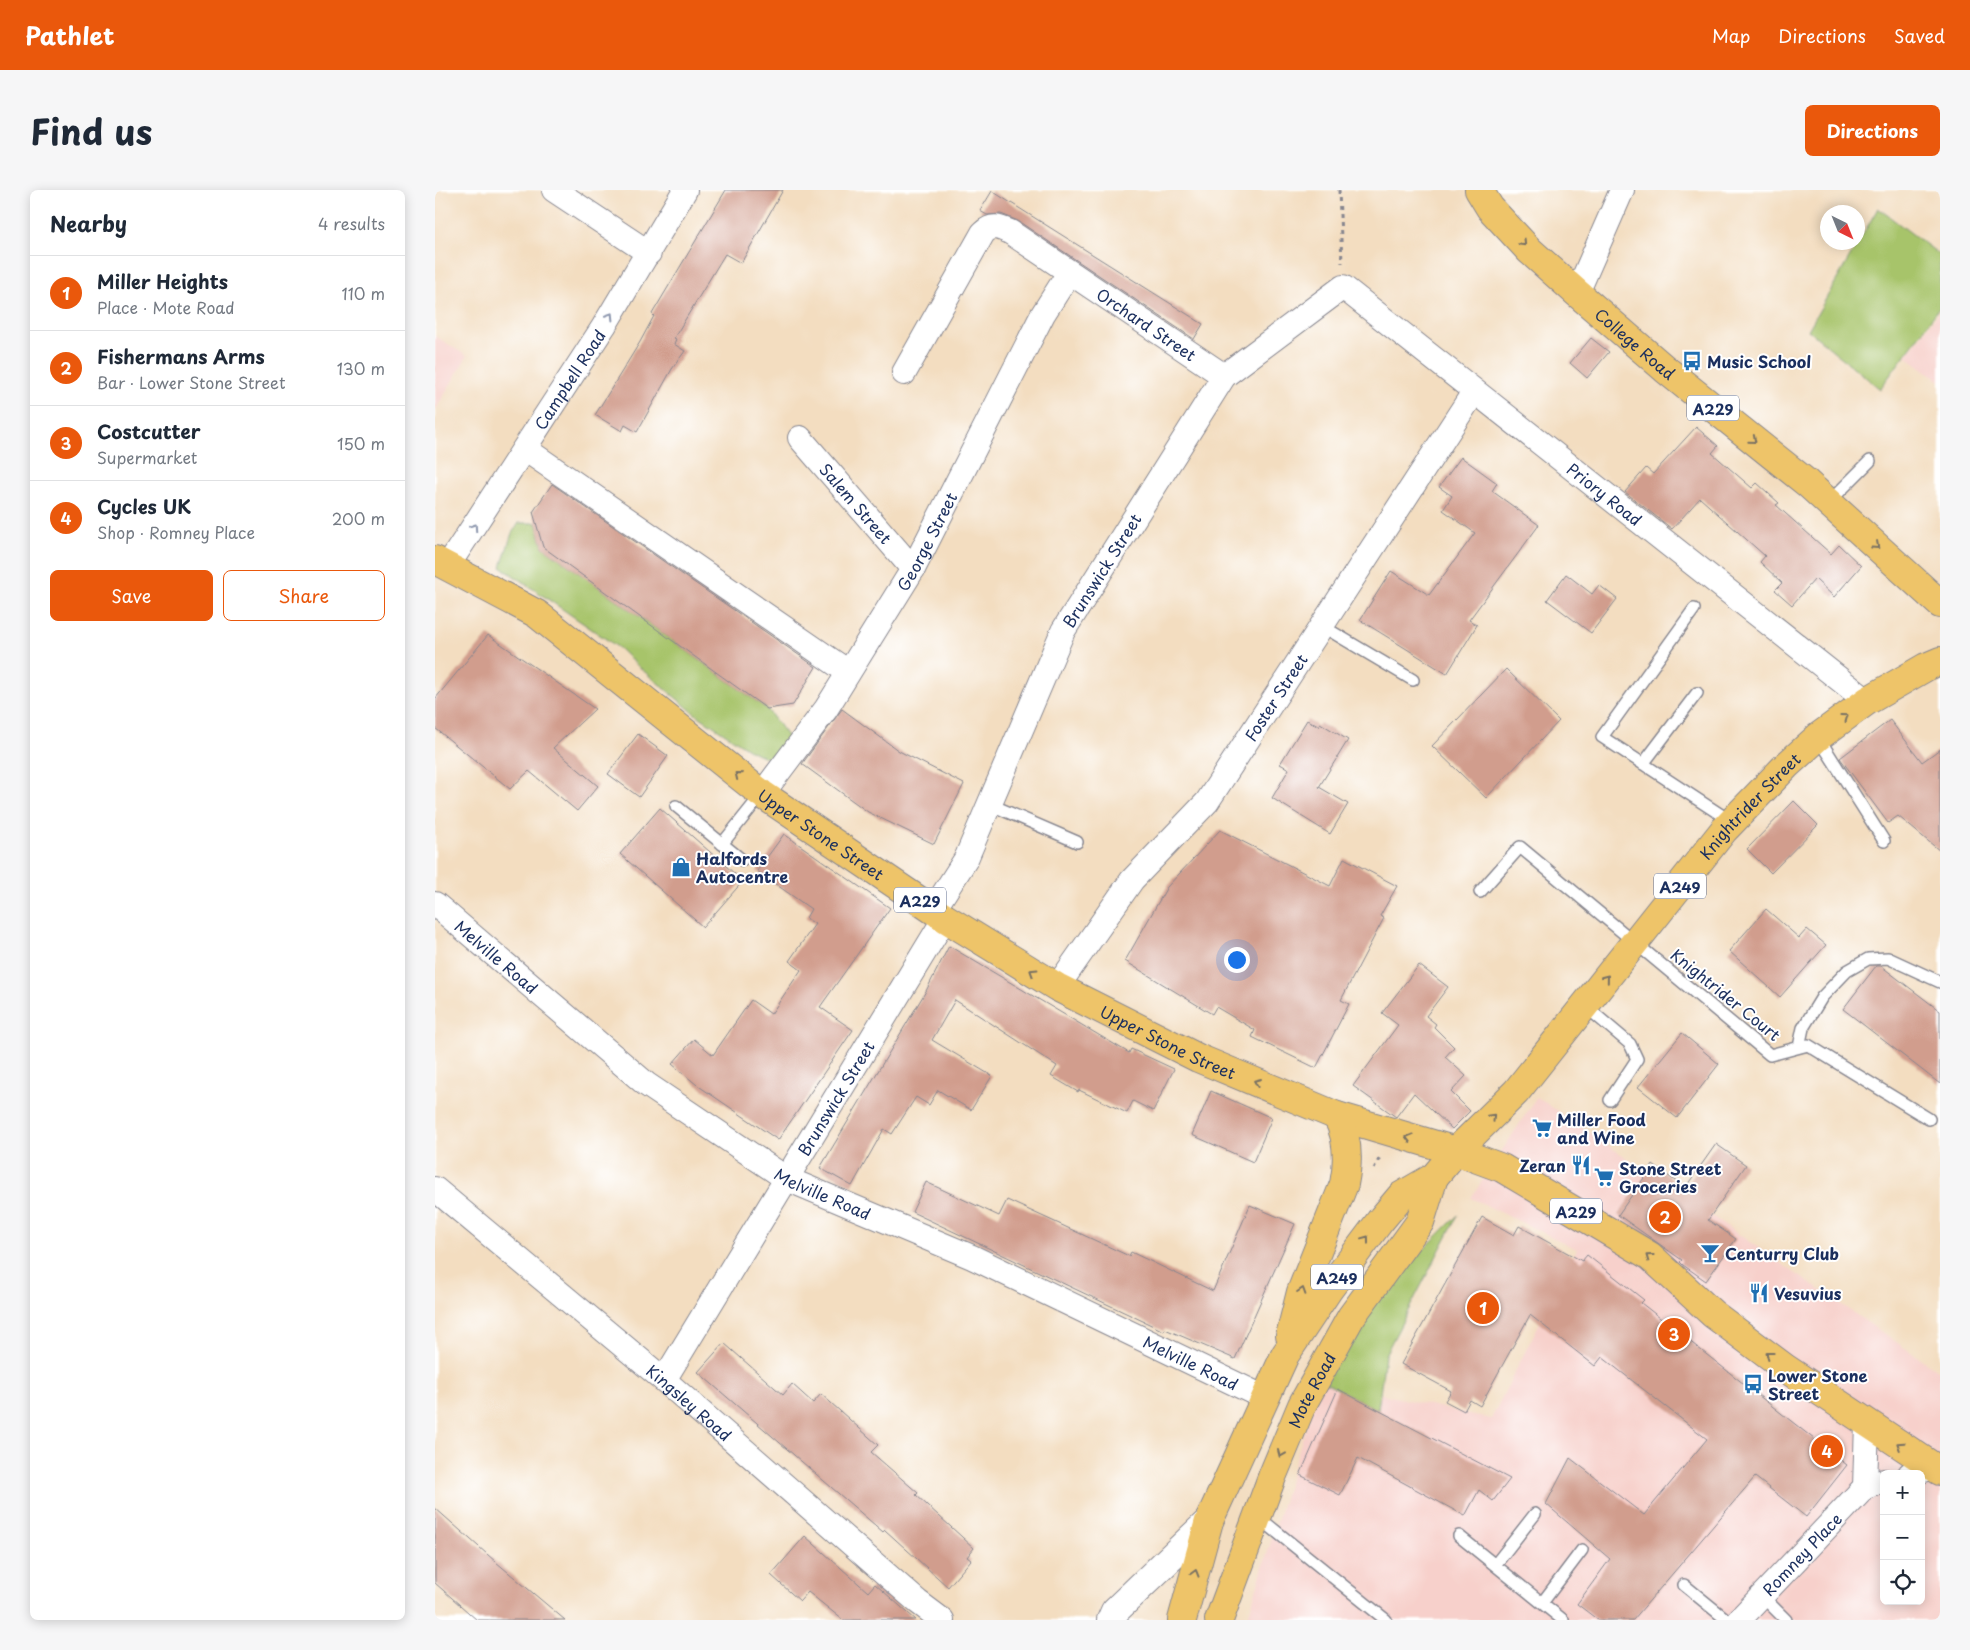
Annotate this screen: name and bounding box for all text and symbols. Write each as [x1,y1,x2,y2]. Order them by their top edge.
text: Pathlet [25,17,115,53]
text: Map [1712,22,1750,49]
text: Directions [1778,22,1866,49]
text: Saved [1894,22,1945,49]
text: Find us [30,104,152,157]
button: Directions [1805,105,1940,156]
north arrow [1820,205,1865,250]
text: Nearby [50,207,127,239]
text: 4 results [318,211,385,235]
one-way arrow [1517,238,1526,247]
text: Miller Heights [97,267,228,295]
text: 1 [62,281,70,305]
text: 110 m [342,281,385,305]
street label: Orchard Street [1092,282,1202,367]
text: Place · Mote Road [97,295,235,319]
street label: College Road [1590,302,1681,385]
one-way arrow [603,313,613,322]
street label: Campbell Road [528,324,611,434]
text: Fishermans Arms [97,342,265,370]
place label: Music School [1707,349,1811,373]
bus stop icon: Music School [1681,350,1703,372]
text: 2 [60,356,72,380]
text: 130 m [337,356,385,380]
text: Bar · Lower Stone Street [97,370,285,394]
road number: A229 [1687,396,1739,420]
text: Costcutter [97,417,201,445]
text: 3 [61,431,71,455]
text: 150 m [337,431,385,455]
one-way arrow [1747,434,1756,442]
text: Supermarket [97,445,197,469]
street label: Priory Road [1562,457,1647,531]
street label: Salem Street [814,458,898,549]
street label: George Street [890,487,963,595]
text: Cycles UK [97,492,191,520]
text: 4 [61,506,71,530]
text: 200 m [332,506,385,530]
street label: Brunswick Street [1056,508,1147,632]
text: Shop · Romney Place [97,520,255,544]
one-way arrow [468,523,478,532]
one-way arrow [1870,541,1879,550]
button: Save [50,570,213,621]
button: Share [223,570,385,621]
street label: Foster Street [1238,649,1313,746]
one-way arrow [1839,715,1848,723]
street label: Knightrider Street [1693,746,1806,864]
one-way arrow [734,771,743,780]
street label: Upper Stone Street [753,783,890,886]
place label: Halfords Autocentre [696,846,788,888]
shop icon: Halfords Autocentre [670,856,692,878]
road number: A249 [1654,874,1706,898]
road number: A229 [894,888,946,912]
street label: Melville Road [450,914,544,999]
street label: Knightrider Court [1666,942,1786,1046]
your location [1224,947,1250,973]
one-way arrow [1029,968,1038,978]
one-way arrow [1600,975,1608,984]
street label: Upper Stone Street [1096,999,1240,1085]
street label: Brunswick Street [791,1036,880,1160]
one-way arrow [1253,1078,1262,1089]
place label: Miller Food and Wine [1557,1107,1646,1149]
one-way arrow [1486,1114,1495,1123]
supermarket icon: Miller Food and Wine [1531,1117,1553,1139]
one-way arrow [1405,1133,1414,1144]
place label: Zeran [1519,1153,1566,1177]
restaurant icon: Zeran [1570,1154,1592,1176]
place label: Stone Street Groceries [1619,1156,1722,1198]
street label: Melville Road [770,1162,875,1225]
supermarket icon: Stone Street Groceries [1593,1166,1615,1188]
road number: A229 [1550,1198,1602,1224]
pin: 2 [1649,1198,1681,1236]
one-way arrow [1360,1235,1369,1245]
place label: Centurry Club [1725,1241,1839,1265]
bar icon: Centurry Club [1699,1242,1721,1264]
one-way arrow [1646,1254,1655,1262]
road number: A249 [1311,1264,1363,1290]
place label: Vesuvius [1774,1281,1842,1305]
restaurant icon: Vesuvius [1748,1282,1770,1304]
one-way arrow [1296,1287,1306,1295]
pin: 1 [1467,1289,1499,1327]
pin: 3 [1658,1315,1690,1353]
street label: Melville Road [1139,1329,1242,1395]
street label: Mote Road [1282,1348,1341,1431]
one-way arrow [1766,1353,1775,1361]
street label: Kingsley Road [642,1358,737,1446]
place label: Lower Stone Street [1768,1363,1868,1405]
bus stop icon: Lower Stone Street [1742,1373,1764,1395]
pin: 4 [1811,1432,1843,1470]
one-way arrow [1897,1442,1906,1451]
one-way arrow [1277,1449,1288,1458]
map controls [1880,1470,1925,1605]
button: + [1880,1470,1925,1515]
street label: Romney Place [1756,1507,1847,1601]
button: − [1880,1515,1925,1560]
button: locate [1880,1560,1925,1605]
one-way arrow [1189,1569,1199,1578]

